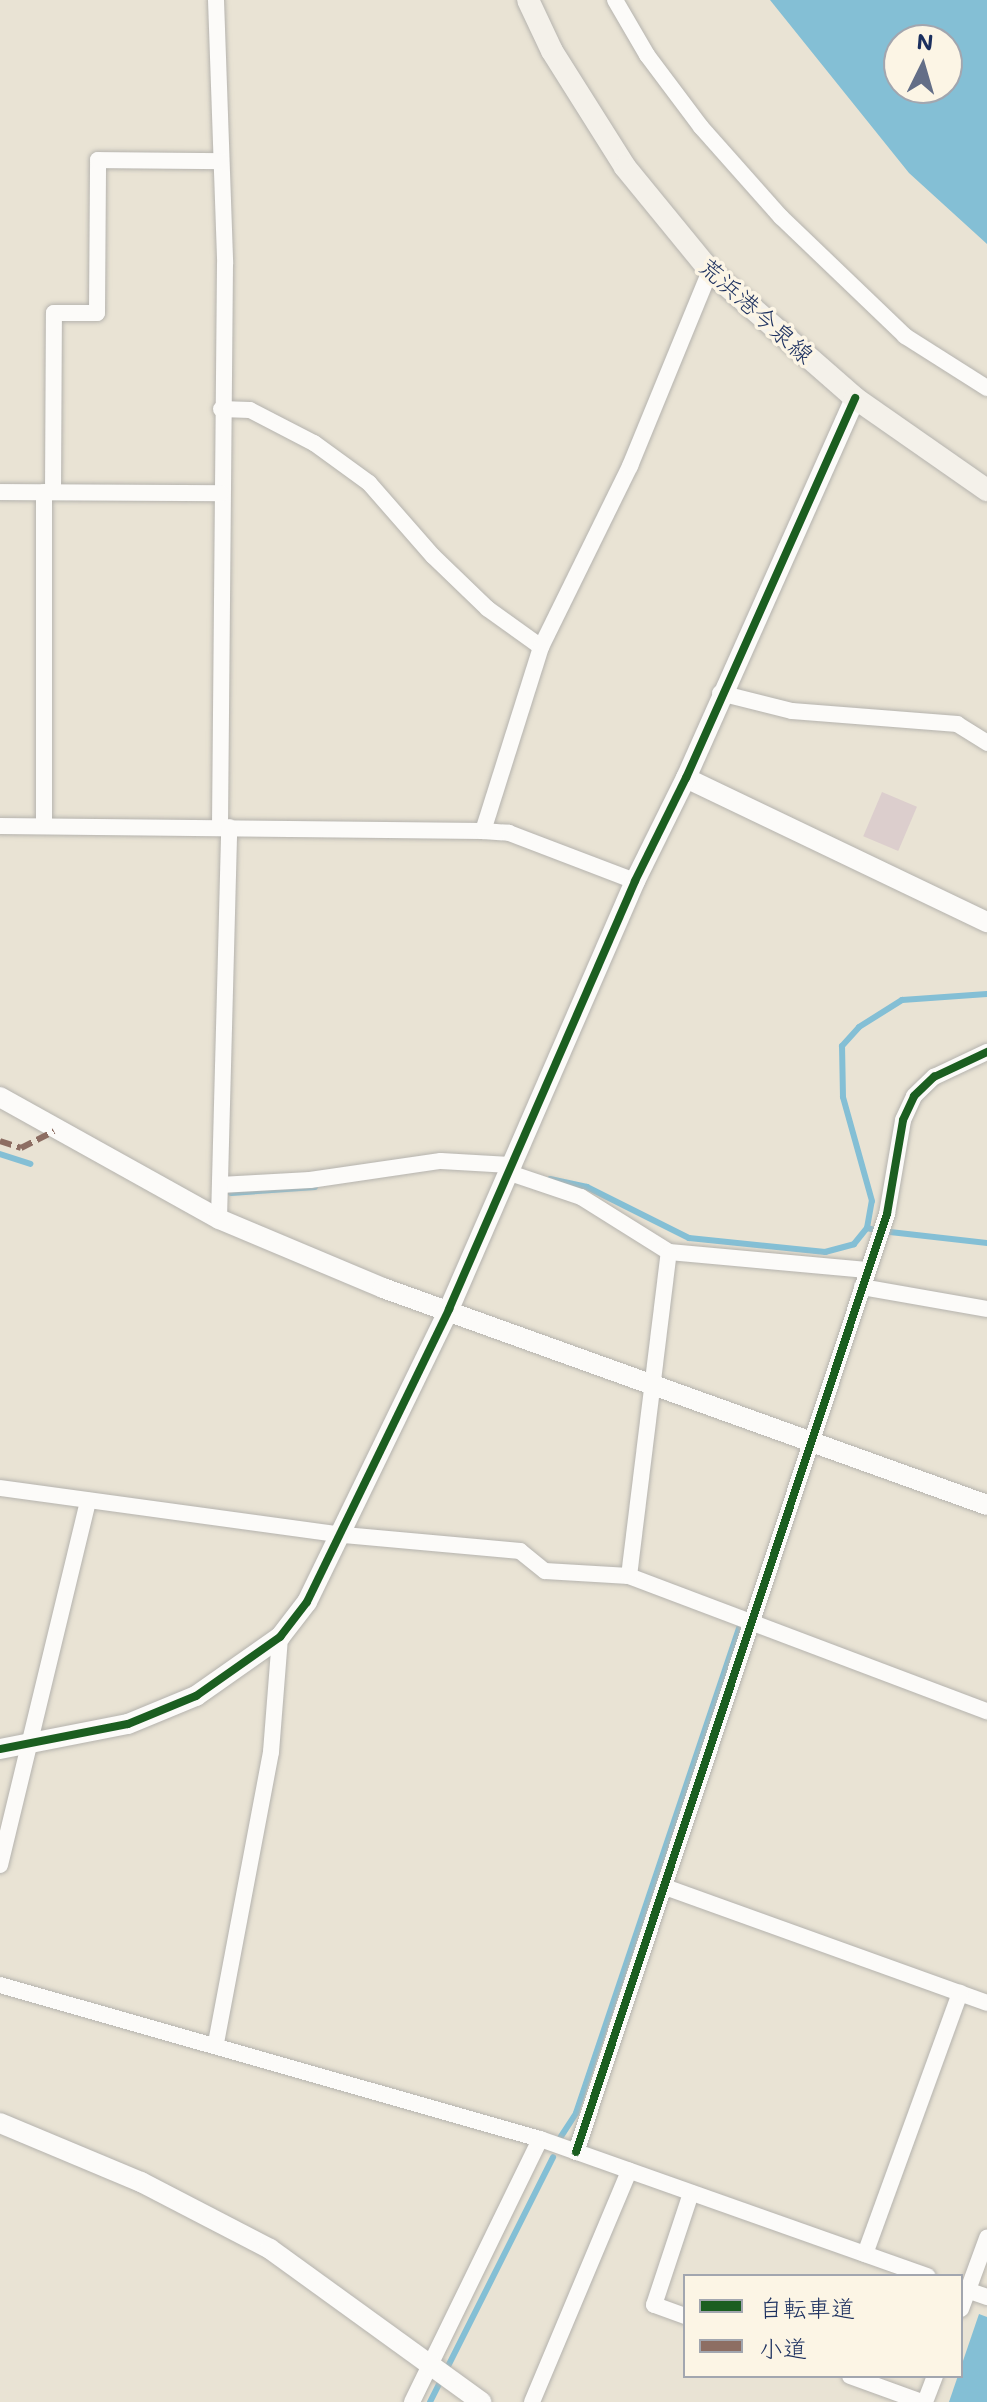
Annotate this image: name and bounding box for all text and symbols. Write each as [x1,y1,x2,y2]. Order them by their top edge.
north arrow [883,24,963,104]
text: N [915,26,935,57]
street label: 荒浜港今泉線 [694,251,820,369]
legend [683,2274,963,2378]
text: 自転車道 [759,2292,855,2323]
text: 小道 [759,2332,807,2363]

